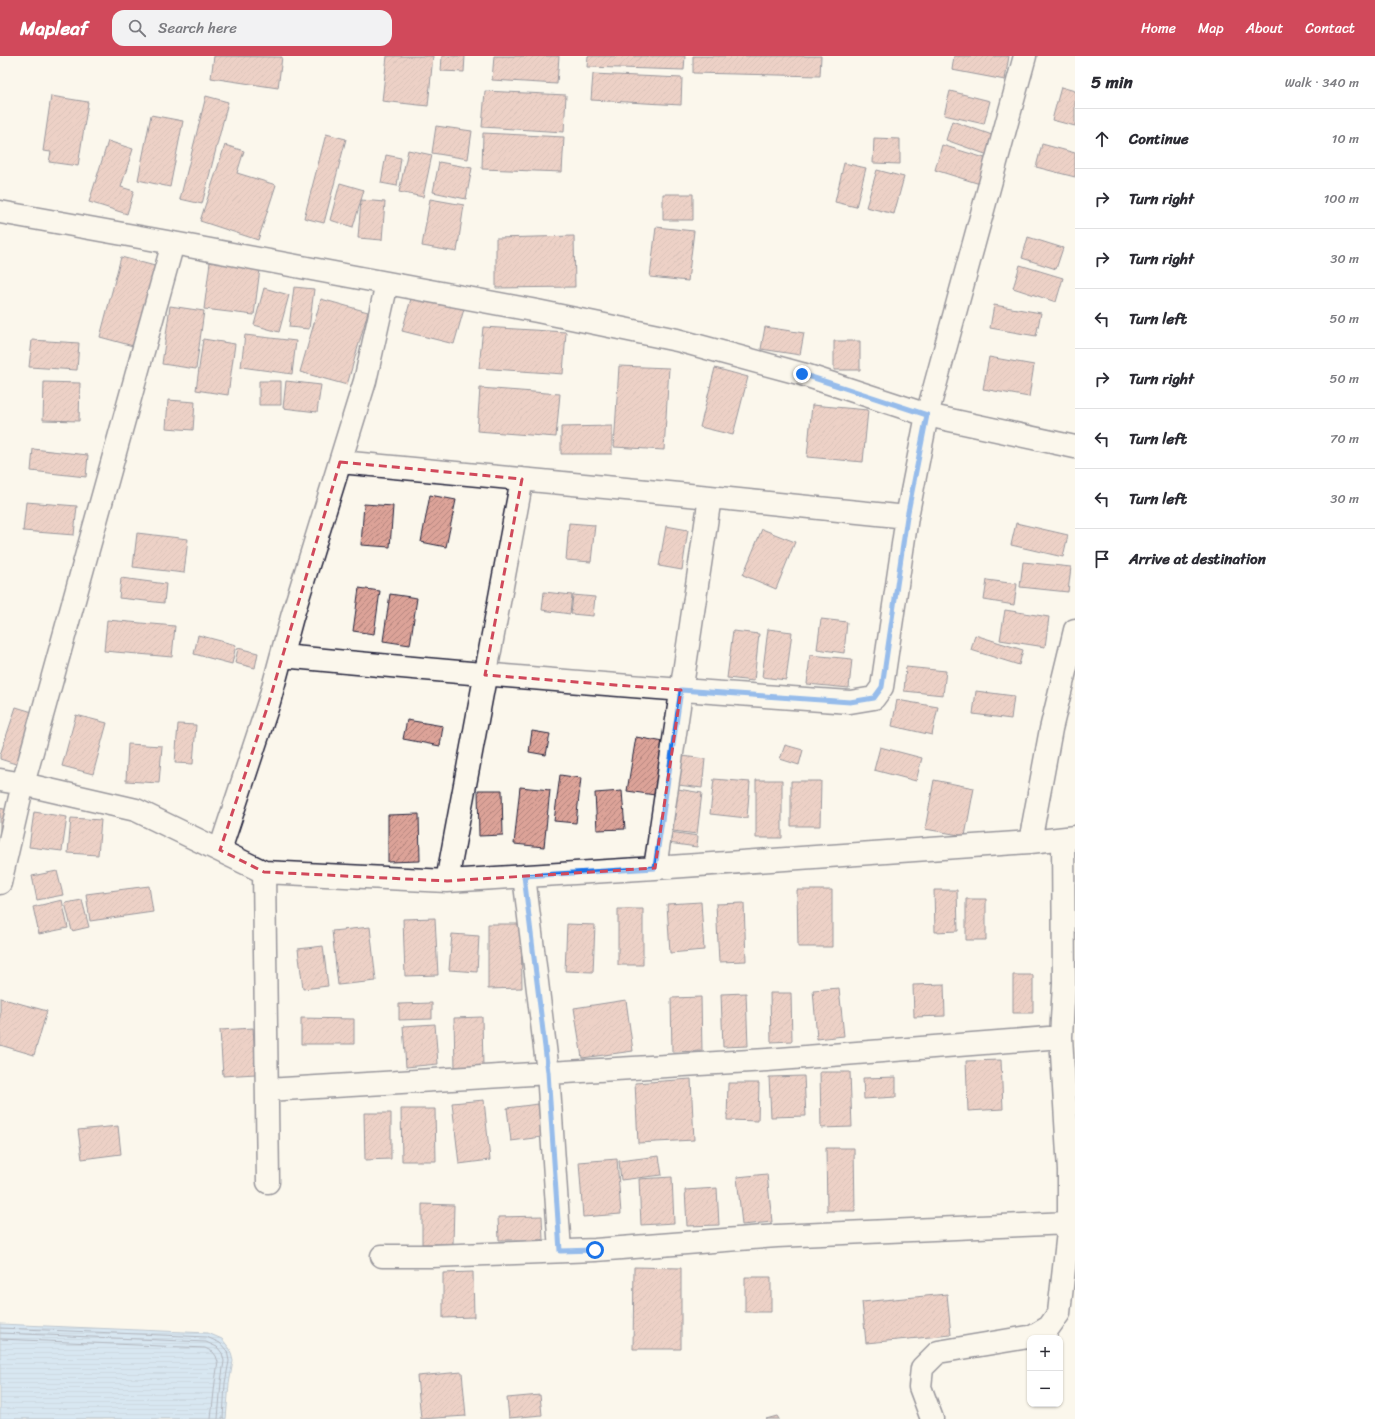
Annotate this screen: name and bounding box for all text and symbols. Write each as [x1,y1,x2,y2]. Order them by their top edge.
search box [112,10,392,46]
text: Mapleaf [20,12,88,45]
text: Search here [158,15,237,41]
text: Home [1141,16,1176,41]
text: Map [1198,16,1224,41]
text: About [1246,16,1283,41]
text: Contact [1305,16,1355,41]
icon: search [126,17,148,39]
text: 5 min [1091,67,1133,97]
text: Walk · 340 m [1285,71,1359,94]
text: Continue [1129,126,1189,152]
text: 10 m [1332,127,1359,150]
icon: ahead [1091,128,1113,150]
text: Turn right [1129,186,1194,212]
text: 100 m [1324,187,1359,210]
icon: right [1091,188,1113,210]
text: Turn right [1129,246,1194,272]
text: 30 m [1330,247,1359,270]
icon: right [1091,248,1113,270]
text: Turn left [1129,306,1187,332]
text: 50 m [1329,307,1359,330]
icon: left [1091,308,1113,330]
route end [793,365,811,383]
text: Turn right [1129,366,1194,392]
text: 50 m [1329,367,1359,390]
icon: right [1091,368,1113,390]
text: Turn left [1129,426,1187,452]
text: 70 m [1330,427,1359,450]
icon: left [1091,428,1113,450]
text: Turn left [1129,486,1187,512]
text: 30 m [1330,487,1359,510]
icon: left [1091,488,1113,510]
text: Arrive at destination [1129,546,1266,572]
icon: arrive [1091,548,1113,570]
route start [586,1241,604,1259]
map controls [1027,1335,1063,1407]
button: + [1027,1335,1063,1371]
button: − [1027,1371,1063,1407]

